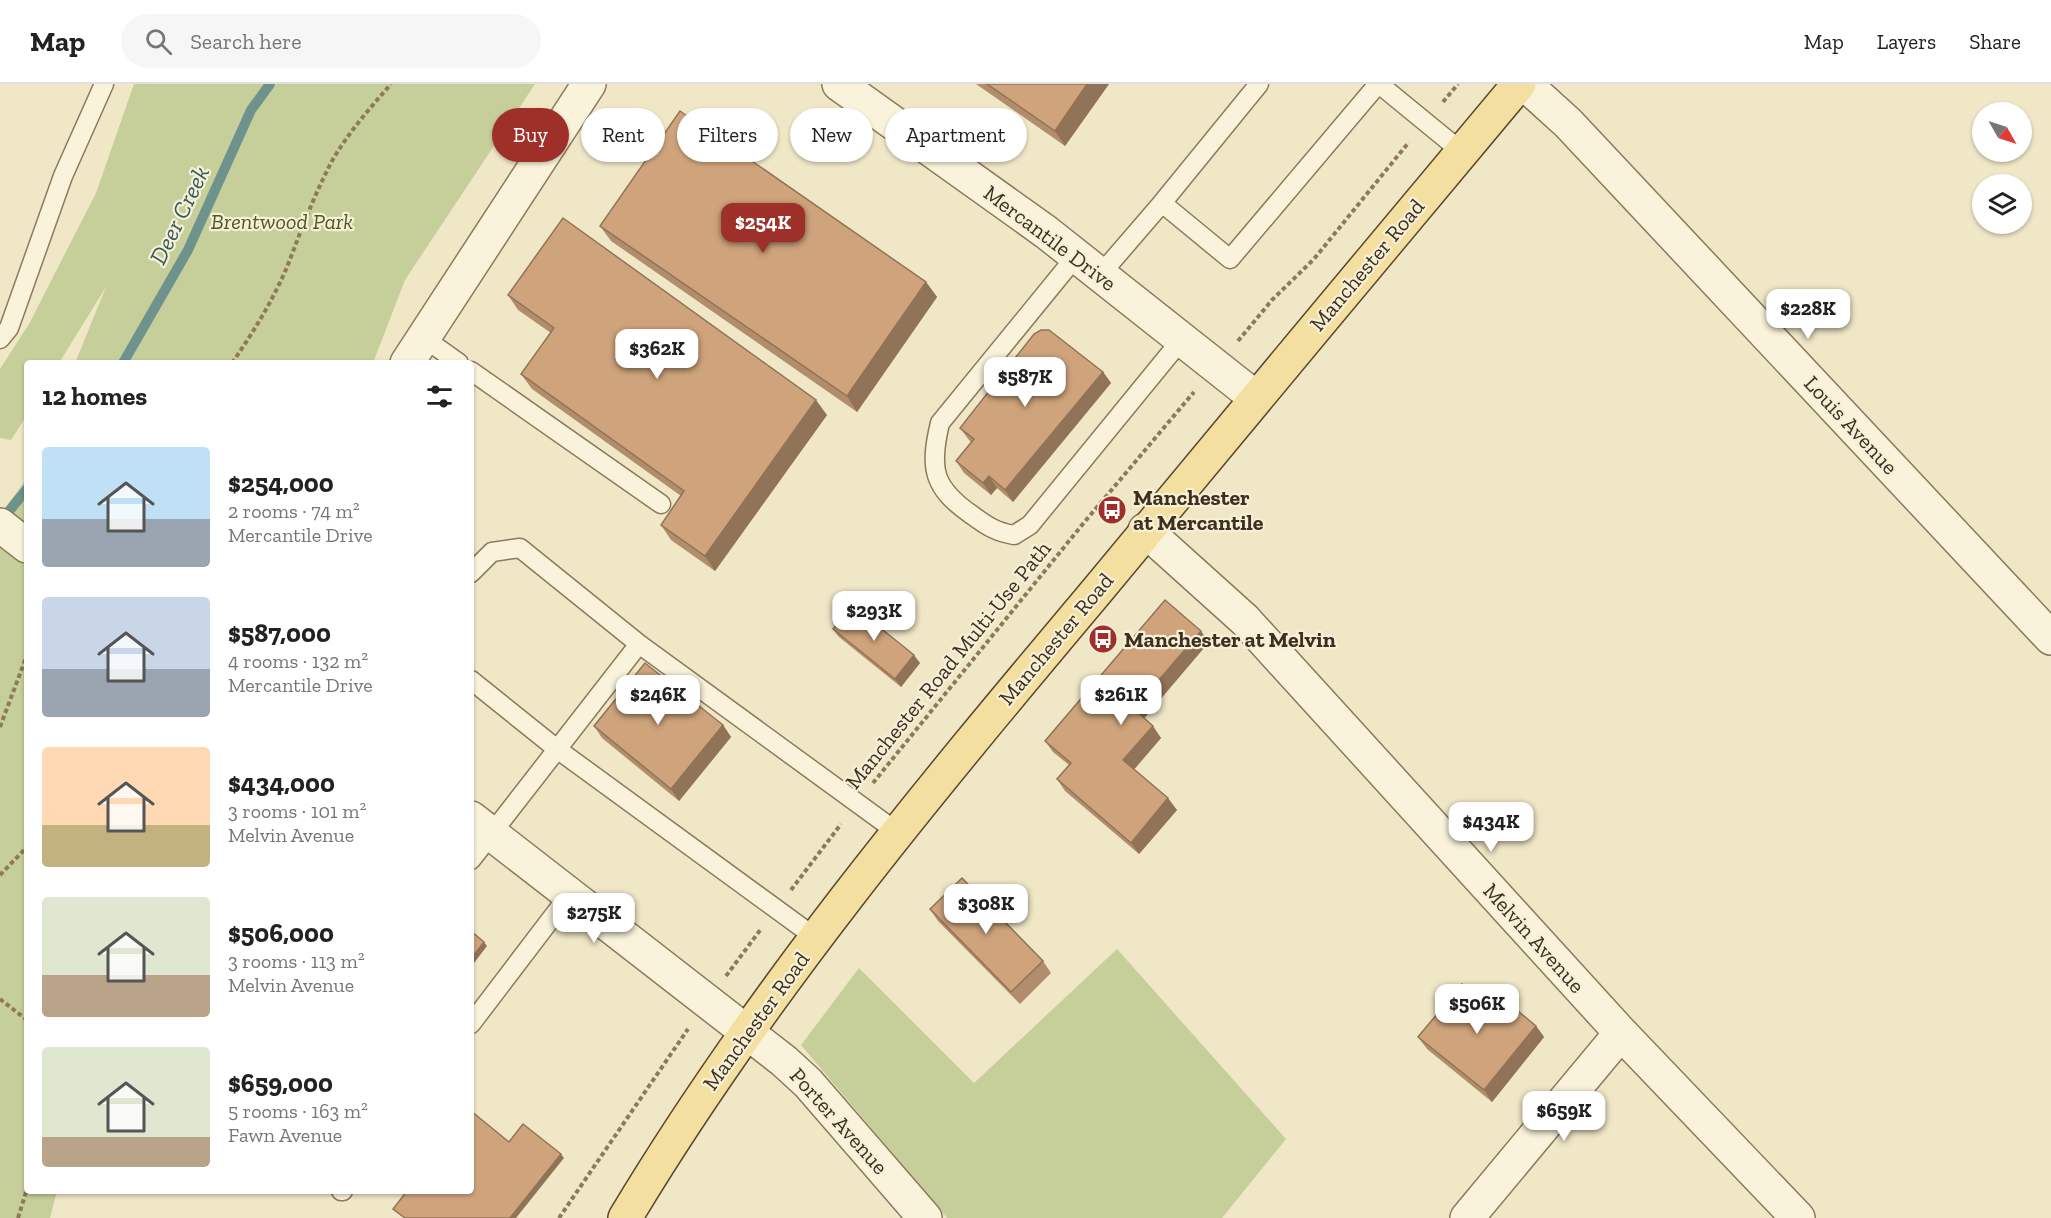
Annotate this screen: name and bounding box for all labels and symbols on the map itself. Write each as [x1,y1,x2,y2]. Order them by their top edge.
north arrow [1972,102,2032,162]
water label: Deer Creek [143,161,215,269]
street label: Mercantile Drive [978,179,1122,297]
street label: Manchester Road [1304,193,1430,337]
pin: $254K [721,203,805,254]
park label: Brentwood Park [211,208,353,235]
pin: $228K [1766,289,1850,340]
pin: $362K [615,329,699,380]
pin: $587K [983,357,1067,408]
street label: Louis Avenue [1798,370,1904,480]
place label: Manchester at Mercantile [1133,484,1264,536]
bus stop icon: Manchester at Mercantile [1096,494,1128,526]
street label: Manchester Road Multi-Use Path [839,535,1057,795]
street label: Manchester Road [993,567,1119,711]
pin: $293K [832,591,916,642]
bus stop icon: Manchester at Melvin [1087,623,1119,655]
place label: Manchester at Melvin [1124,626,1336,653]
pin: $246K [616,675,700,726]
pin: $261K [1079,675,1163,726]
pin: $434K [1449,802,1533,853]
street label: Melvin Avenue [1478,877,1590,999]
pin: $308K [944,884,1028,935]
pin: $275K [552,893,636,944]
street label: Manchester Road [697,946,815,1096]
pin: $506K [1435,984,1519,1035]
street label: Porter Avenue [784,1062,894,1180]
pin: $659K [1522,1091,1606,1142]

